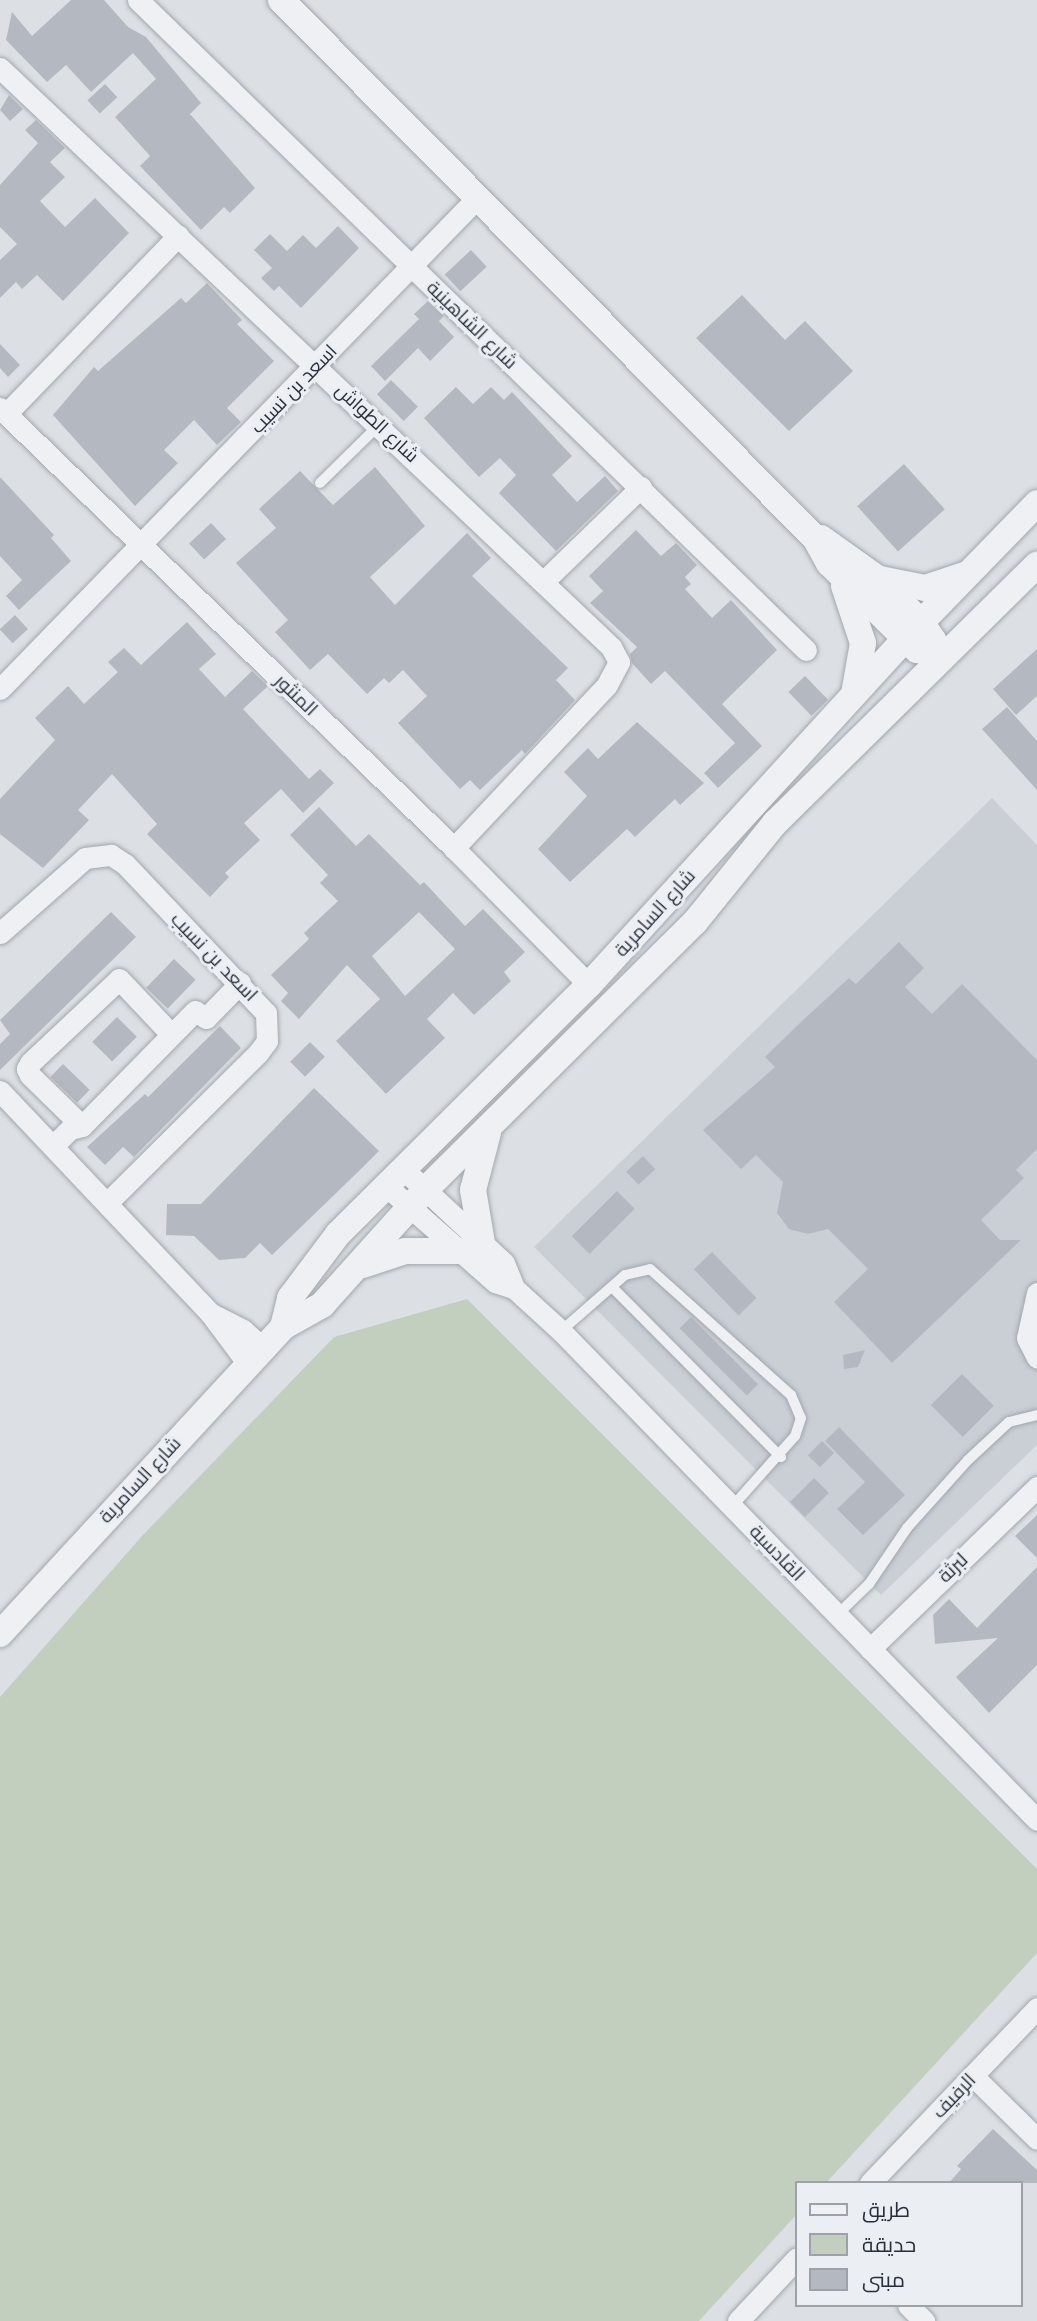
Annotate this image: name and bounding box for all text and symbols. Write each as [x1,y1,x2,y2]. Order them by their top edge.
street label: شارع الشاهينية [422,276,522,374]
street label: اسعد بن نسيب [246,340,342,438]
street label: شارع الطواش [331,379,423,467]
street label: المنثور [270,669,322,721]
street label: شارع السامرية [610,865,700,961]
street label: اسعد بن نسيب [166,908,262,1006]
street label: شارع السامرية [94,1432,186,1528]
street label: القادسية [745,1520,809,1586]
street label: لبرثة [933,1548,973,1588]
street label: الرفيف [927,2069,981,2123]
legend [796,2181,1023,2307]
text: طريق [862,2198,910,2221]
text: حديقة [862,2233,916,2256]
text: مبنى [862,2268,905,2291]

